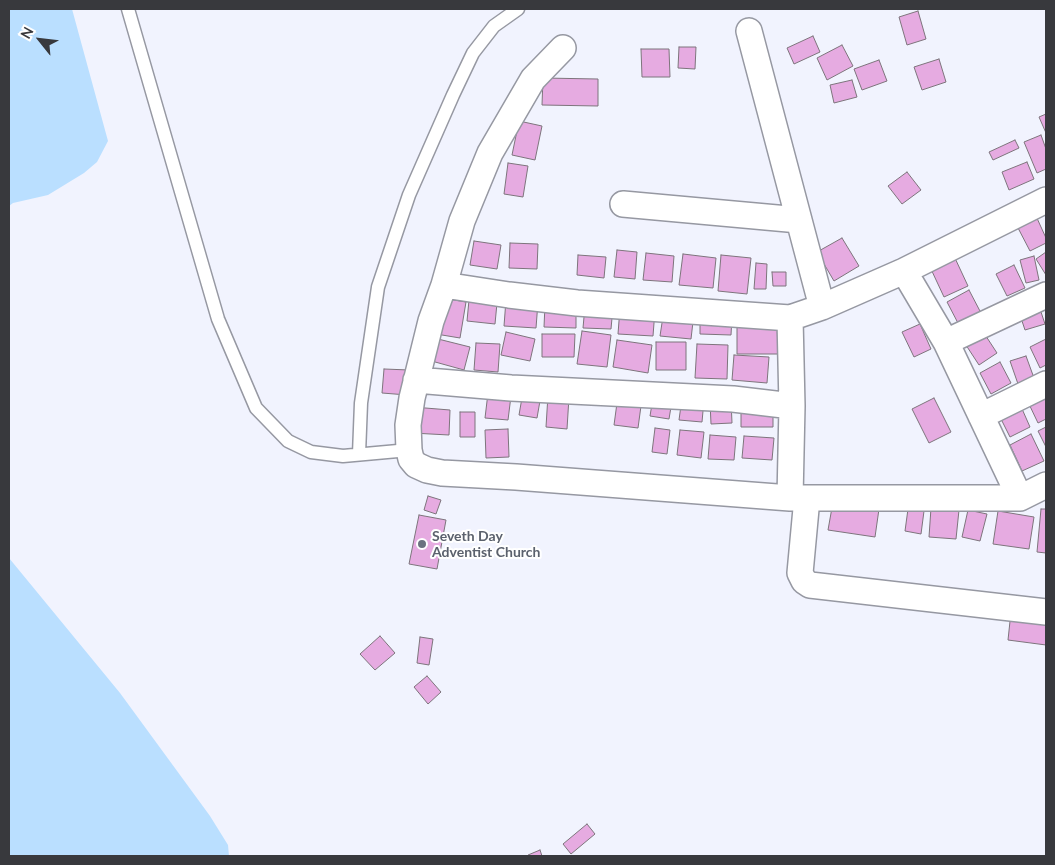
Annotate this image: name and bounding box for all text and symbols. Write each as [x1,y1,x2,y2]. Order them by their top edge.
north arrow [15,15,65,65]
text: N [16,24,36,41]
place label: Seveth Day Adventist Church [432,528,540,560]
marker: Seveth Day Adventist Church [416,538,428,550]

